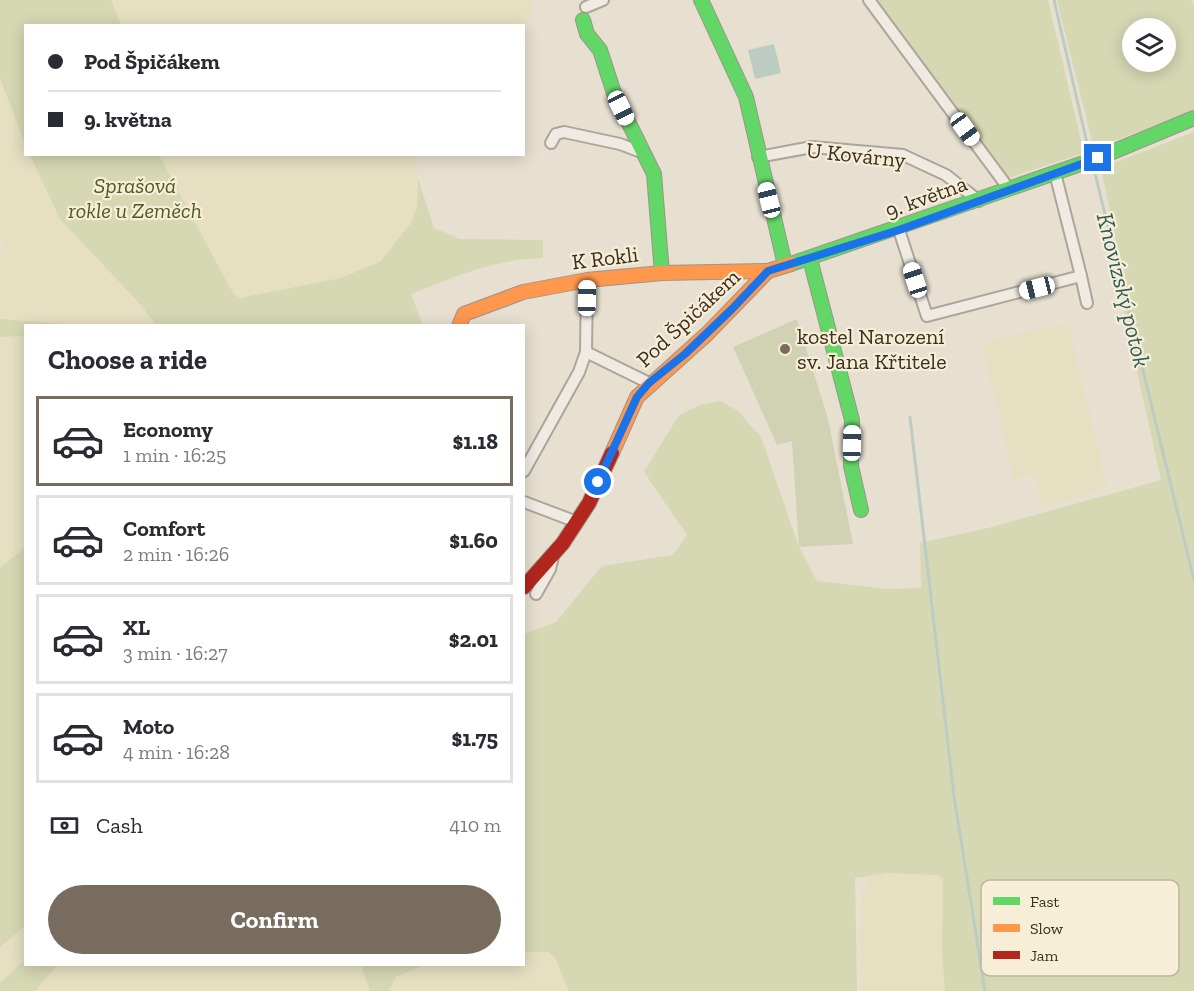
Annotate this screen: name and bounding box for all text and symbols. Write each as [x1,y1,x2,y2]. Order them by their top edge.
map controls [1122,18,1176,72]
button: layers [1122,18,1176,72]
text: Pod Špičákem [84,48,220,75]
car [605,88,637,128]
text: 9. května [84,106,172,133]
car [947,109,983,149]
street label: U Kovárny [805,136,908,174]
route end [1084,144,1111,171]
street label: 9. května [881,170,971,224]
park label: Sprašová rokle u Zeměch [67,172,202,224]
car [756,180,782,220]
water label: Knovízský potok [1091,210,1157,371]
street label: K Rokli [570,241,640,275]
car [901,260,929,300]
street label: Pod Špičákem [631,263,745,373]
car [1017,275,1057,301]
car [578,280,596,316]
place label: kostel Narození sv. Jana Křtitele [797,323,947,375]
marker: kostel Narození sv. Jana Křtitele [778,342,792,356]
text: Choose a ride [48,344,207,376]
icon: car [51,414,105,468]
text: Economy [123,416,213,443]
car [843,425,861,461]
text: $1.18 [453,428,498,455]
text: 1 min · 16:25 [123,443,226,467]
route start [584,468,611,495]
icon: car [51,513,105,567]
text: Comfort [123,515,205,542]
text: $1.60 [449,527,498,554]
text: 2 min · 16:26 [123,542,229,566]
icon: car [51,612,105,666]
text: XL [123,614,150,641]
text: $2.01 [449,626,498,653]
text: 3 min · 16:27 [123,641,228,665]
icon: car [51,711,105,765]
text: Moto [123,713,174,740]
text: $1.75 [452,725,498,752]
text: 4 min · 16:28 [123,740,230,764]
icon: cash [48,809,81,842]
text: Cash [96,812,143,839]
text: 410 m [449,813,501,837]
legend [981,880,1179,976]
button: Confirm [48,885,501,954]
text: Fast [1030,892,1059,911]
text: Slow [1030,919,1064,938]
text: Jam [1030,946,1059,965]

